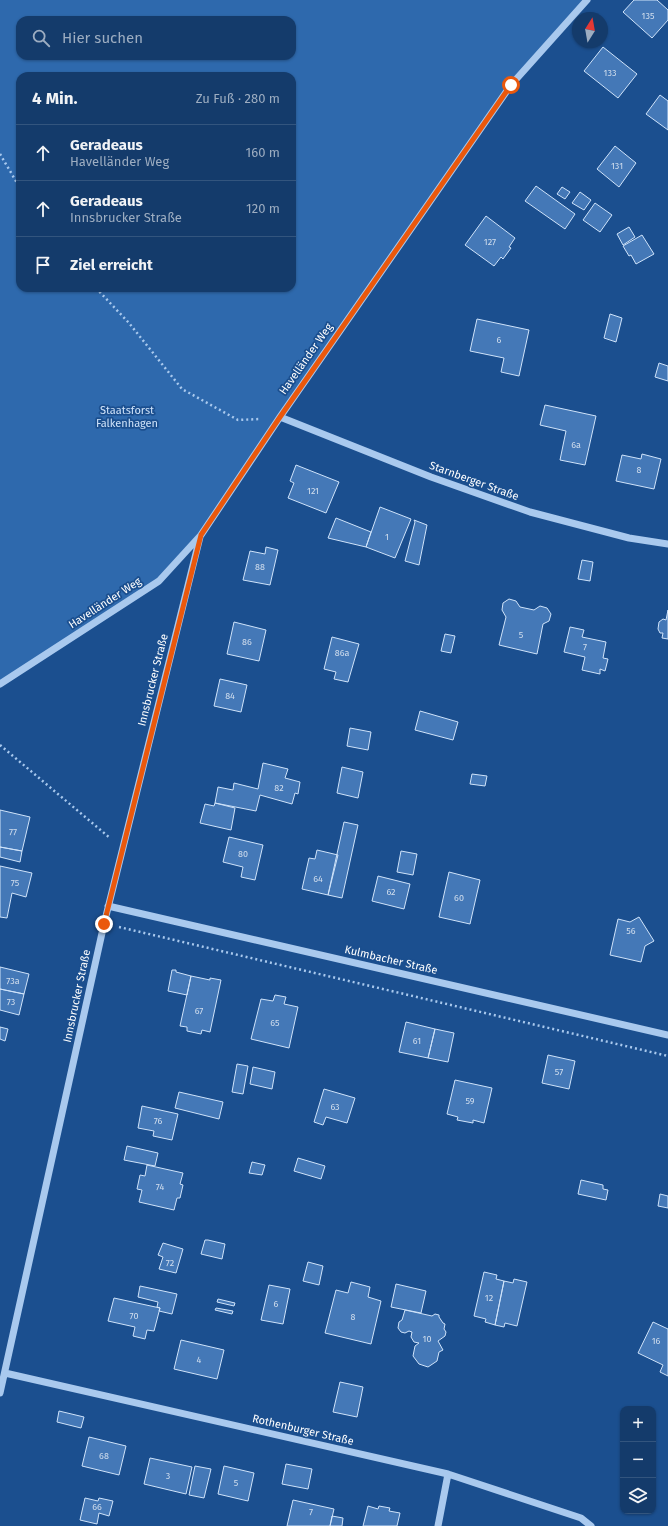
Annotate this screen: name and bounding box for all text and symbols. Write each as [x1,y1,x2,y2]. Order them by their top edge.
house number: 135 [642,11,655,21]
north arrow [572,12,608,48]
search box [16,16,296,60]
icon: search [30,27,52,49]
text: Hier suchen [62,29,143,47]
house number: 133 [604,68,616,78]
route start [502,76,520,94]
text: 4 Min. [32,88,78,109]
text: Zu Fuß · 280 m [196,91,280,106]
text: Geradeaus [70,136,143,154]
icon: ahead [32,142,54,164]
text: 160 m [246,145,280,160]
text: Havelländer Weg [70,154,169,169]
house number: 131 [611,161,623,171]
text: Geradeaus [70,192,143,210]
icon: ahead [32,198,54,220]
text: 120 m [246,201,280,216]
text: Innsbrucker Straße [70,210,182,225]
house number: 127 [484,237,496,247]
icon: arrive [32,254,54,276]
text: Ziel erreicht [70,256,153,274]
street label: Havelländer Weg [277,321,336,397]
house number: 6 [497,335,502,345]
park label: Staatsforst Falkenhagen [96,404,158,430]
house number: 6a [571,440,581,450]
street label: Starnberger Straße [428,459,520,503]
house number: 8 [637,465,642,475]
house number: 121 [307,486,319,496]
house number: 1 [385,532,389,542]
house number: 88 [255,562,265,572]
street label: Havelländer Weg [66,575,144,631]
house number: 5 [519,630,524,640]
street label: Innsbrucker Straße [135,632,171,728]
house number: 86 [242,637,252,647]
house number: 7 [583,642,587,652]
house number: 86a [335,648,349,658]
house number: 84 [225,691,235,701]
house number: 82 [274,783,284,793]
house number: 77 [9,827,17,837]
house number: 80 [238,849,248,859]
house number: 64 [313,874,323,884]
house number: 75 [11,878,20,888]
house number: 62 [386,887,396,897]
house number: 60 [454,893,464,903]
route end [95,915,113,933]
house number: 56 [626,926,636,936]
street label: Kulmbacher Straße [343,943,439,977]
street label: Innsbrucker Straße [61,948,93,1044]
house number: 73a [6,976,20,986]
house number: 73 [7,997,15,1007]
house number: 67 [195,1006,203,1016]
house number: 65 [270,1018,280,1028]
house number: 61 [413,1036,421,1046]
house number: 57 [555,1067,563,1077]
house number: 59 [465,1096,475,1106]
house number: 63 [330,1102,340,1112]
house number: 76 [154,1116,162,1126]
house number: 74 [156,1182,164,1192]
house number: 72 [166,1258,174,1268]
house number: 12 [485,1293,493,1303]
house number: 6 [274,1299,279,1309]
house number: 70 [130,1311,138,1321]
house number: 8 [351,1312,356,1322]
house number: 10 [423,1334,431,1344]
house number: 16 [652,1336,661,1346]
house number: 4 [197,1355,202,1365]
map controls [620,1406,656,1514]
button: + [620,1406,656,1442]
street label: Rothenburger Straße [251,1412,355,1448]
button: − [620,1442,656,1478]
house number: 68 [99,1451,109,1461]
house number: 3 [166,1471,170,1481]
house number: 5 [234,1478,239,1488]
button: layers [620,1478,656,1514]
house number: 66 [92,1502,102,1512]
house number: 7 [309,1507,313,1517]

